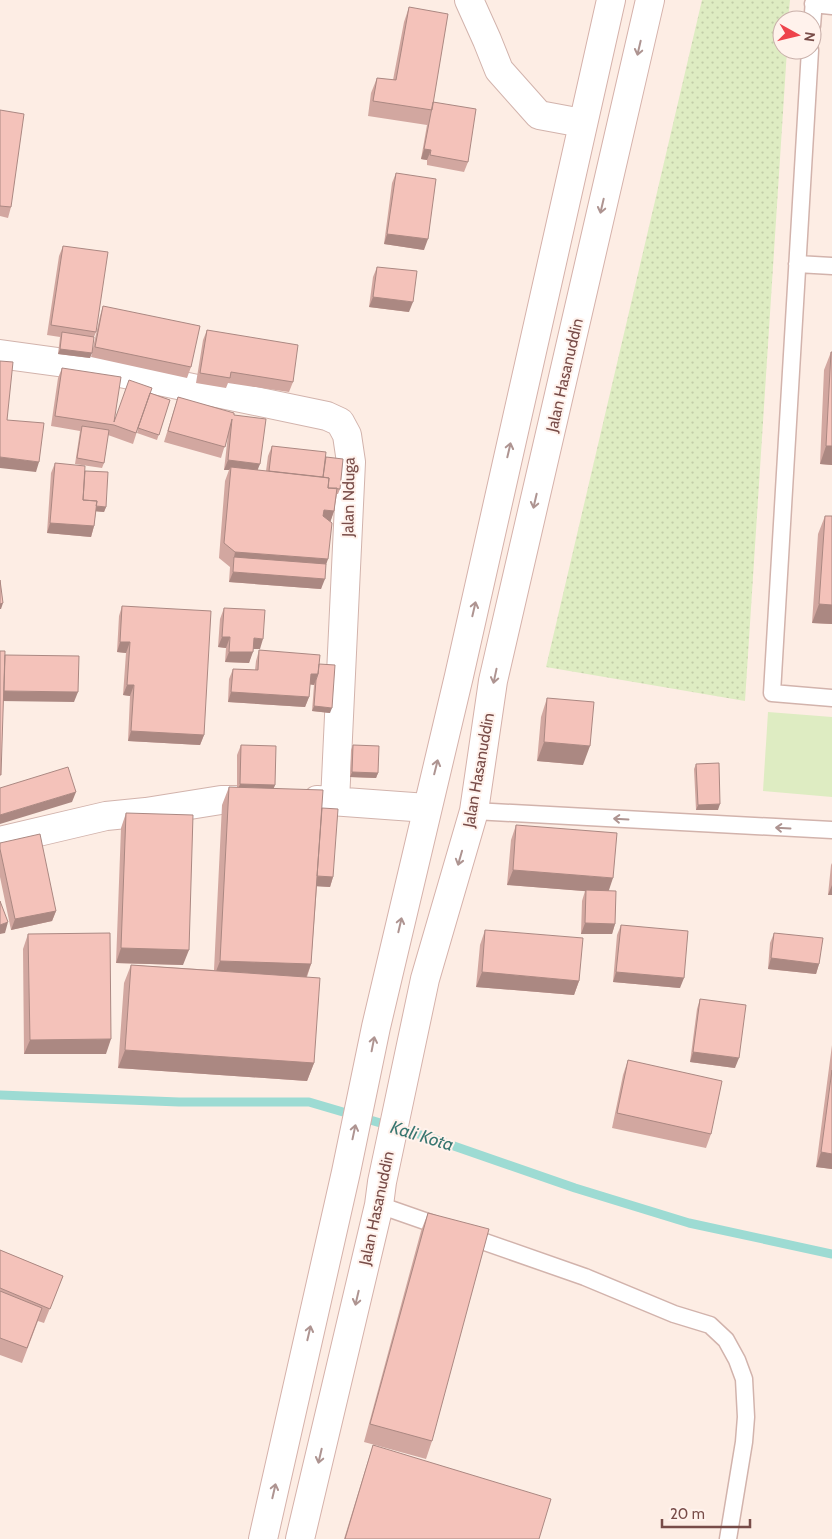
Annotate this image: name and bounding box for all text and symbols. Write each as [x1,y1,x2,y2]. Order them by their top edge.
north arrow [772,10,822,60]
text: N [800,31,819,43]
one-way arrow [634,39,643,55]
one-way arrow [597,197,606,213]
street label: Jalan Hasanuddin [542,316,587,435]
one-way arrow [505,443,514,459]
street label: Jalan Nduga [338,457,359,538]
one-way arrow [530,492,539,508]
one-way arrow [470,601,479,617]
one-way arrow [489,668,499,684]
street label: Jalan Hasanuddin [459,711,498,830]
one-way arrow [432,760,442,776]
one-way arrow [613,815,629,824]
one-way arrow [776,823,792,833]
one-way arrow [455,849,465,865]
one-way arrow [396,918,405,934]
one-way arrow [368,1037,378,1053]
water label: Kali Kota [388,1116,456,1156]
one-way arrow [350,1125,360,1141]
street label: Jalan Hasanuddin [355,1149,398,1268]
one-way arrow [352,1289,361,1305]
one-way arrow [305,1325,314,1341]
one-way arrow [315,1448,324,1464]
one-way arrow [270,1484,279,1500]
scale bar [662,1496,750,1528]
text: 20 m [670,1505,705,1523]

